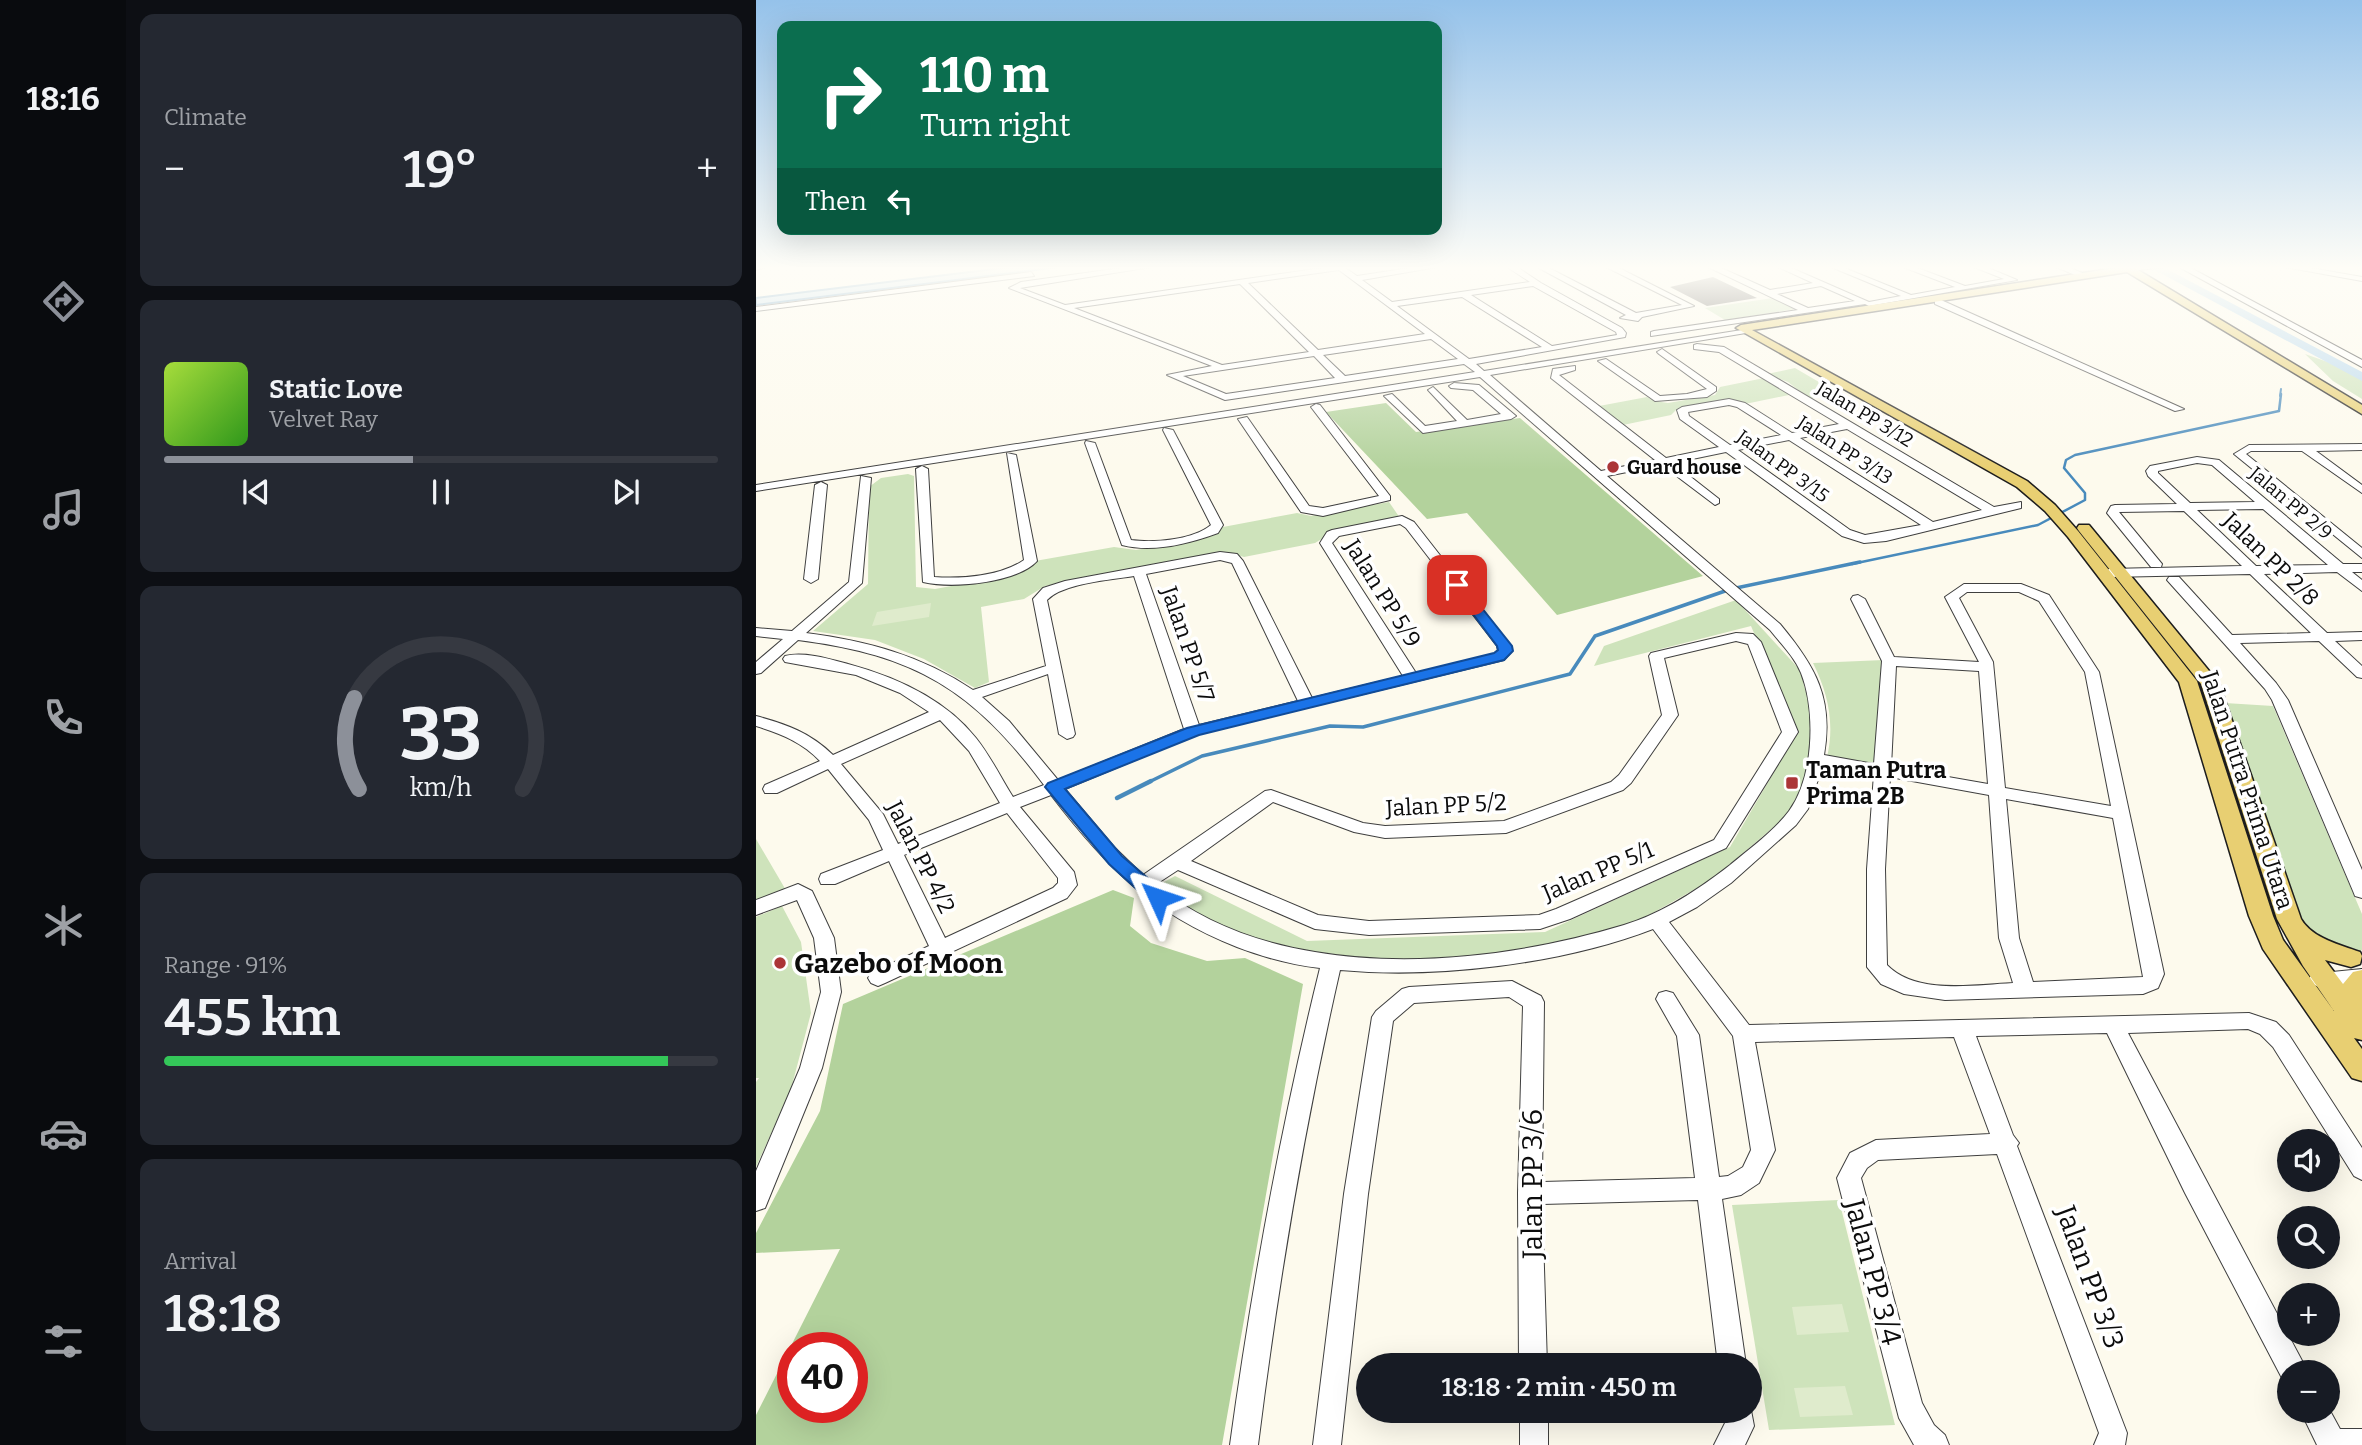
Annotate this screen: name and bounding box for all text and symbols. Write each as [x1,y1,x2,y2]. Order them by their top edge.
text: 110 m [920,46,1049,105]
icon: right [805,49,896,140]
text: 18:16 [26,80,100,118]
text: Climate [164,103,247,131]
text: Turn right [920,106,1071,144]
text: 19° [403,138,478,201]
text: − [164,146,185,192]
text: + [696,146,718,192]
icon: left [881,182,919,220]
text: Then [805,186,867,217]
icon: directions [39,277,88,326]
text: Static Love [269,374,403,405]
street label: Jalan PP 3/12 [1812,376,1917,452]
text: Velvet Ray [269,405,378,433]
street label: Jalan PP 3/13 [1792,410,1897,489]
street label: Jalan PP 3/15 [1732,424,1834,507]
place label: Guard house [1627,456,1741,479]
marker: Guard house [1605,459,1621,475]
street label: Jalan PP 2/9 [2244,461,2337,544]
icon: previous [237,473,275,511]
icon: pause [422,473,460,511]
icon: next [607,473,645,511]
icon: music [39,485,88,534]
street label: Jalan PP 2/8 [2216,506,2325,612]
street label: Jalan PP 5/9 [1338,533,1427,652]
pin [1427,555,1487,615]
icon: arrive [1438,566,1476,604]
street label: Jalan PP 5/7 [1155,582,1221,706]
street label: Jalan Putra Prima Utara [2196,666,2300,913]
text: 33 [400,691,482,778]
icon: phone [39,693,88,742]
place label: Taman Putra Prima 2B [1806,756,1947,810]
text: km/h [410,772,472,802]
marker: Taman Putra Prima 2B [1784,775,1800,791]
street label: Jalan PP 5/2 [1384,788,1507,822]
street label: Jalan PP 4/2 [880,795,961,918]
street label: Jalan PP 5/1 [1537,835,1658,907]
position arrow [1121,861,1195,935]
icon: climate [39,901,88,950]
place label: Gazebo of Moon [794,947,1003,980]
text: Range · 91% [164,951,287,979]
marker: Gazebo of Moon [772,955,788,971]
text: 455 km [164,986,341,1049]
icon: car [39,1109,88,1158]
street label: Jalan PP 3/6 [1516,1109,1549,1260]
map controls [2277,1129,2340,1423]
button: sound [2277,1129,2340,1192]
street label: Jalan PP 3/4 [1837,1194,1908,1349]
street label: Jalan PP 3/3 [2049,1200,2131,1353]
button: search [2277,1206,2340,1269]
text: Arrival [164,1247,237,1275]
text: 18:18 [164,1282,282,1345]
button: + [2277,1283,2340,1346]
icon: filters [39,1317,88,1366]
speed limit sign: 40 [777,1332,868,1423]
button: − [2277,1360,2340,1423]
text: 18:18 · 2 min · 450 m [1441,1372,1677,1403]

